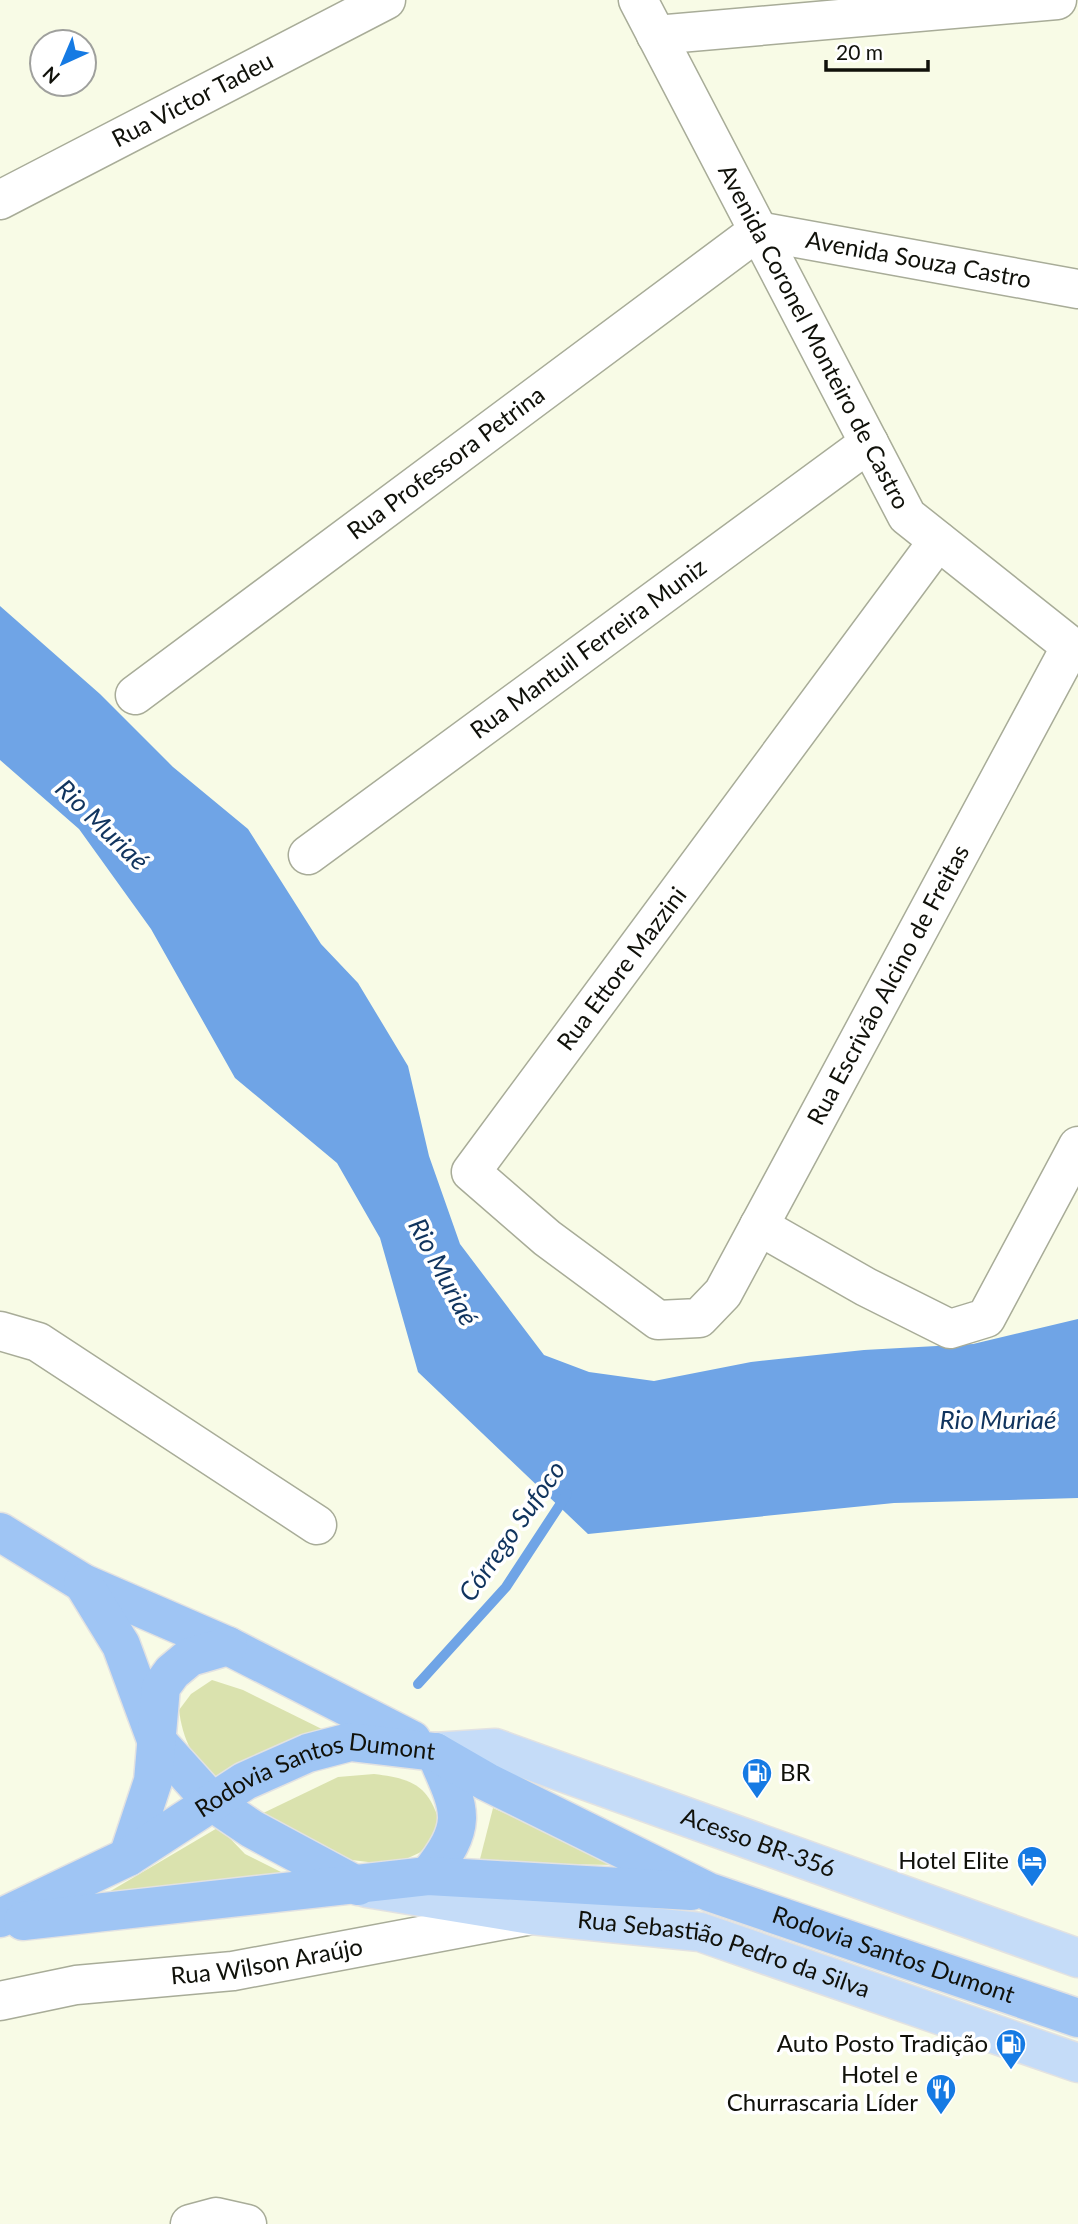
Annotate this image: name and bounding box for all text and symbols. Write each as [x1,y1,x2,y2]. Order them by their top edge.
north arrow [28,28,98,98]
scale bar [826,28,928,72]
text: 20 m [836,39,883,64]
street label: Rua Victor Tadeu [107,45,277,153]
text: N [38,62,64,89]
street label: Avenida Coronel Monteiro de Castro [713,159,917,514]
street label: Avenida Souza Castro [804,224,1034,293]
street label: Rua Professora Petrina [341,379,550,545]
street label: Rua Mantuil Ferreira Muniz [464,552,711,744]
water label: Rio Muriaé [49,772,156,876]
street label: Rua Escrivão Alcino de Freitas [800,839,974,1129]
street label: Rua Ettore Mazzini [550,881,692,1055]
water label: Rio Muriaé [402,1212,486,1331]
water label: Rio Muriaé [939,1403,1057,1435]
water label: Córrego Sufoco [451,1454,571,1607]
street label: Rodovia Santos Dumont [189,1726,437,1823]
fuel station icon: BR [740,1756,774,1800]
place label: BR [780,1757,811,1786]
street label: Acesso BR-356 [678,1800,840,1882]
hotel icon: Hotel Elite [1015,1844,1049,1888]
place label: Hotel Elite [898,1845,1009,1874]
street label: Rodovia Santos Dumont [769,1899,1019,2009]
street label: Rua Sebastião Pedro da Silva [576,1904,874,2003]
street label: Rua Wilson Araújo [169,1931,365,1989]
fuel station icon: Auto Posto Tradição [994,2027,1028,2071]
place label: Auto Posto Tradição [777,2028,988,2057]
place label: Hotel e Churrascaria Líder [727,2059,918,2116]
restaurant icon: Hotel e Churrascaria Líder [924,2072,958,2116]

